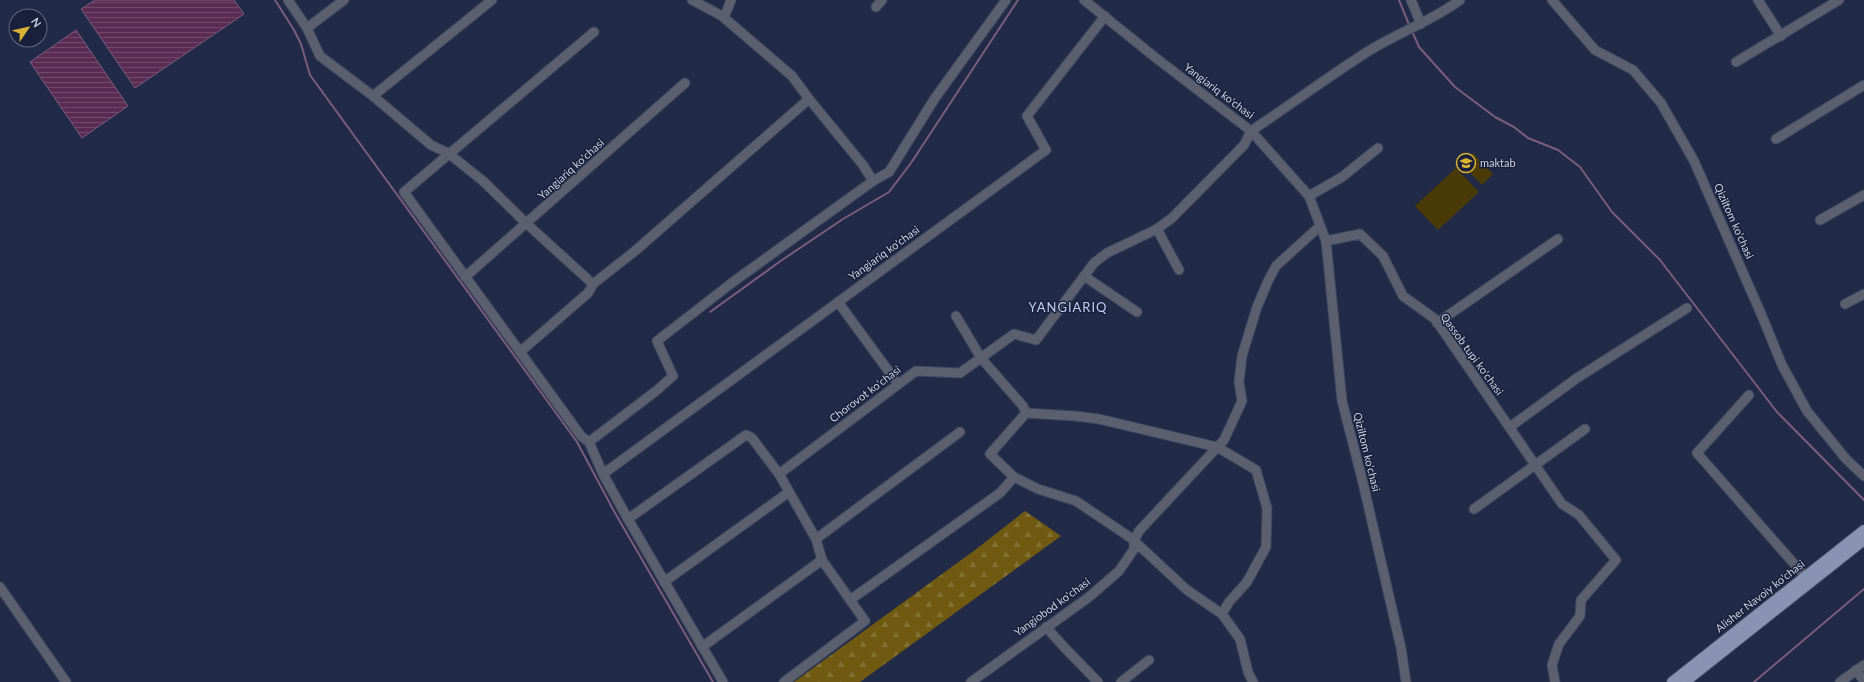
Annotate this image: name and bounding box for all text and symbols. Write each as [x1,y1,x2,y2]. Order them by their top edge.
north arrow [8,8,48,48]
text: N [29,15,44,29]
street label: Yangiariq ko'chasi [1182,60,1257,121]
street label: Yangiariq ko'chasi [535,135,607,202]
school or university icon: maktab [1455,152,1477,174]
place label: maktab [1480,156,1516,169]
street label: Qiziltom ko'chasi [1712,181,1757,261]
street label: Yangiariq ko'chasi [846,222,922,283]
district label: YANGIARIQ [1028,299,1108,315]
street label: Qassob tupi ko'chasi [1438,310,1507,398]
street label: Chorovot ko'chasi [827,362,903,425]
street label: Qiziltom ko'chasi [1351,411,1384,493]
street label: Alisher Navoiy ko'chasi [1712,556,1807,635]
street label: Yangiobod ko'chasi [1011,574,1093,639]

